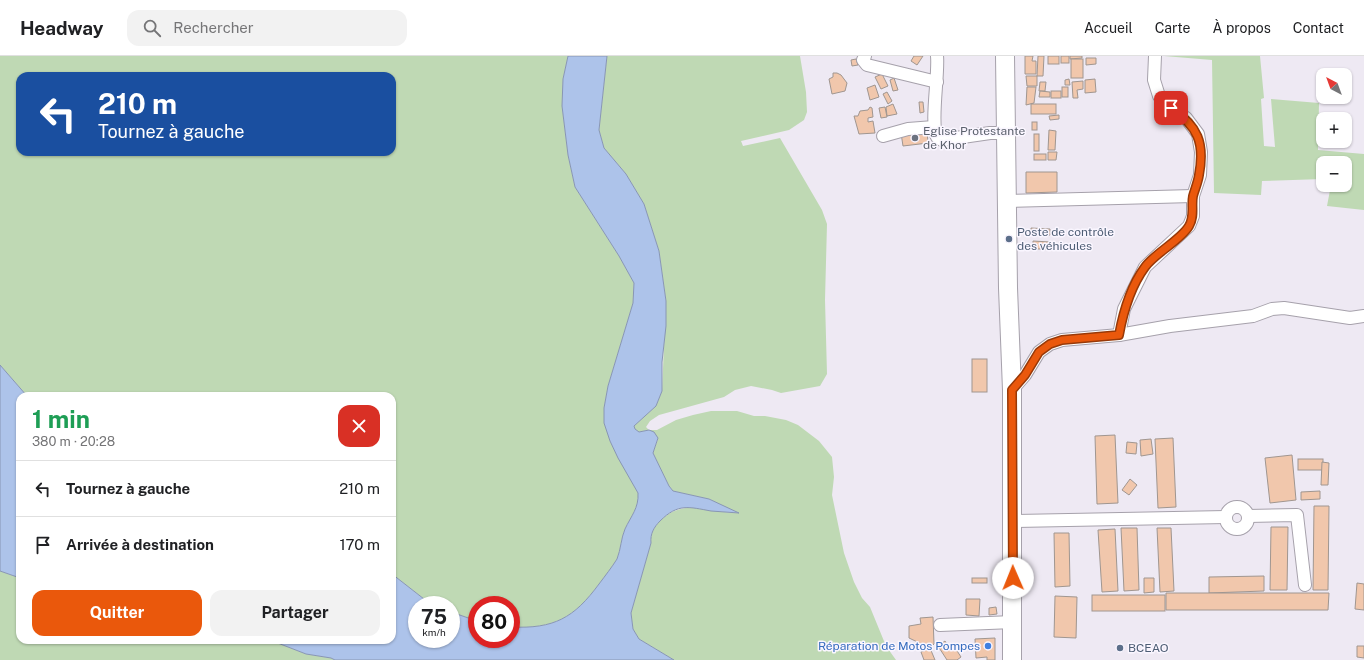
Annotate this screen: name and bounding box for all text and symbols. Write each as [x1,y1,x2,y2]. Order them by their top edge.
search box [127,10,407,46]
text: Headway [20,17,103,39]
icon: search [141,17,163,39]
text: Rechercher [173,19,254,36]
text: Accueil [1084,20,1133,36]
text: Carte [1155,20,1191,36]
text: À propos [1213,20,1271,36]
text: Contact [1293,20,1344,36]
north arrow [1316,68,1352,104]
map controls [1316,68,1352,192]
text: 210 m [98,87,177,120]
icon: left [32,88,84,140]
pin [1154,91,1188,125]
icon: arrive [1160,97,1182,119]
button: + [1316,112,1352,148]
text: Tournez à gauche [98,121,245,142]
place label: Eglise Protestante de Khor [923,124,1025,152]
marker: Eglise Protestante de Khor [910,133,920,143]
button: − [1316,156,1352,192]
place label: Poste de contrôle des véhicules [1017,225,1114,253]
marker: Poste de contrôle des véhicules [1004,234,1014,244]
text: 1 min [32,405,90,433]
button: close [338,405,380,447]
text: 380 m · 20:28 [32,434,115,449]
icon: left [32,478,54,500]
text: Tournez à gauche [66,480,190,497]
text: 210 m [339,480,380,497]
icon: arrive [32,534,54,556]
text: Arrivée à destination [66,536,214,553]
text: 170 m [339,536,380,553]
position arrow [992,557,1034,599]
button: Quitter [32,590,202,636]
button: Partager [210,590,380,636]
speed limit sign: 80 [468,596,520,648]
text: 75 [421,605,447,629]
text: km/h [422,626,446,638]
place label: Réparation de Motos Pompes [818,639,980,653]
marker: Réparation de Motos Pompes [983,641,993,651]
place label: BCEAO [1128,641,1169,655]
marker: BCEAO [1115,643,1125,653]

